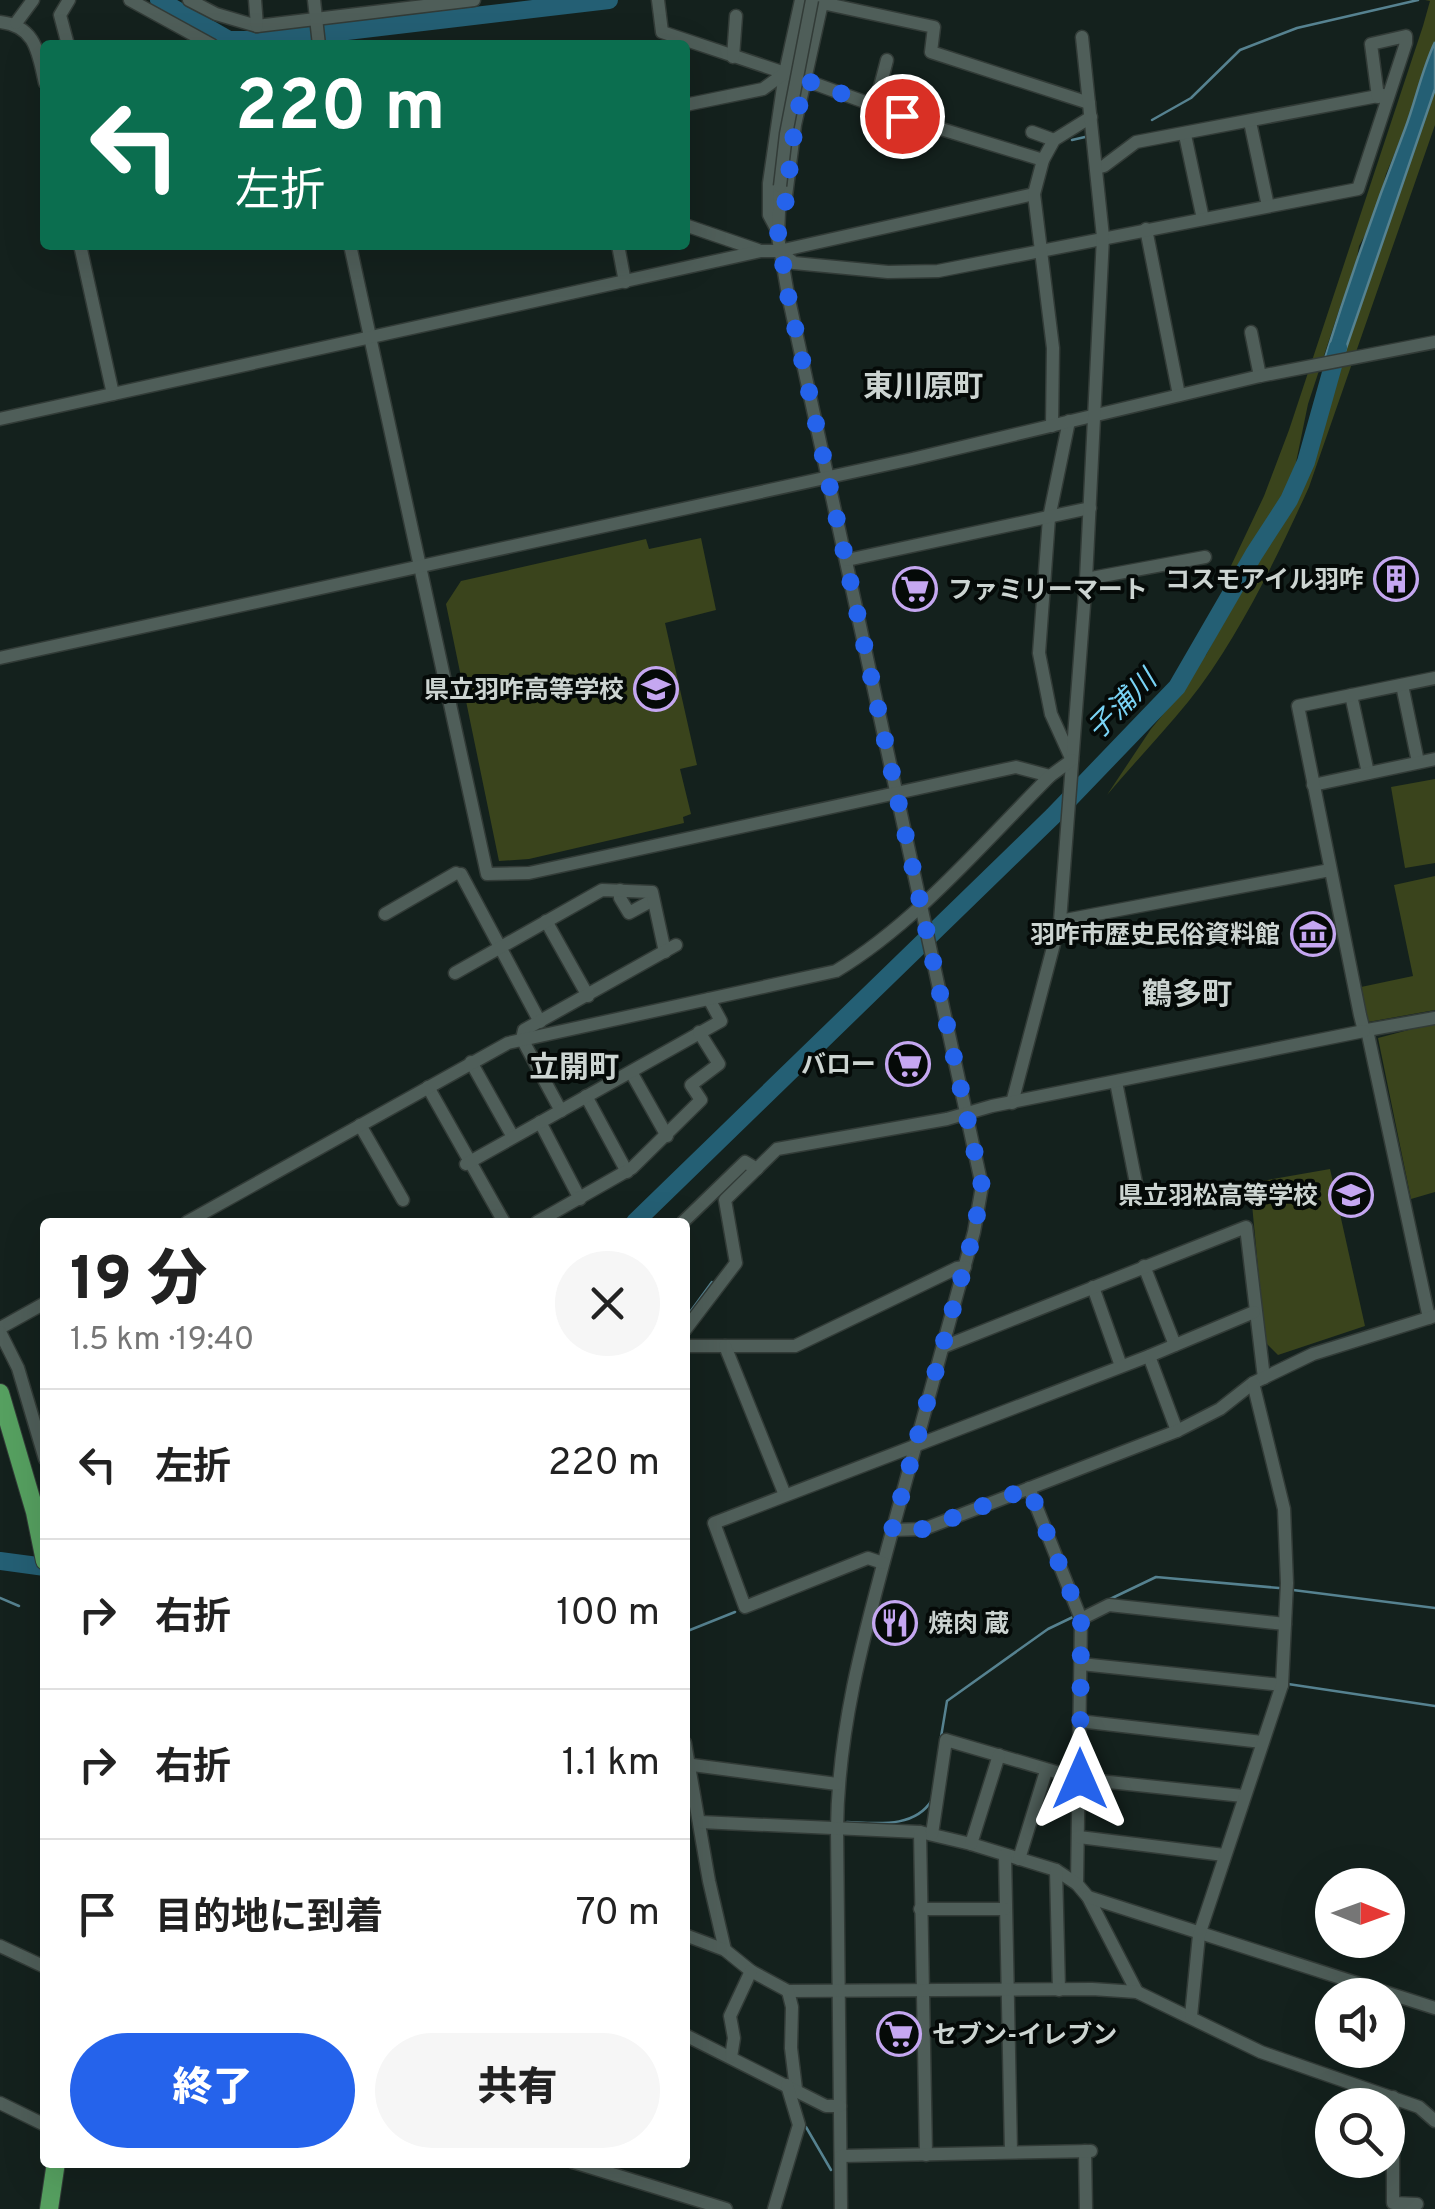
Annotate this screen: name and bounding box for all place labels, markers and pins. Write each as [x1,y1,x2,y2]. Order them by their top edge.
pin [860,74,945,159]
building icon: コスモアイル羽咋 [1373,556,1419,602]
supermarket icon: ファミリーマート [892,566,938,612]
place label: コスモアイル羽咋 [1165,566,1364,598]
place label: ファミリーマート [948,576,1148,608]
school or university icon: 県立羽咋高等学校 [633,666,679,712]
place label: 県立羽咋高等学校 [424,676,624,708]
museum icon: 羽咋市歴史民俗資料館 [1290,911,1336,957]
place label: 羽咋市歴史民俗資料館 [1030,921,1280,953]
supermarket icon: バロー [885,1041,931,1087]
place label: バロー [801,1051,876,1083]
school or university icon: 県立羽松高等学校 [1328,1172,1374,1218]
place label: 県立羽松高等学校 [1118,1182,1318,1214]
restaurant icon: 焼肉 蔵 [872,1600,918,1646]
place label: 焼肉 蔵 [928,1610,1009,1642]
supermarket icon: セブン-イレブン [876,2011,922,2057]
place label: セブン-イレブン [932,2021,1117,2053]

